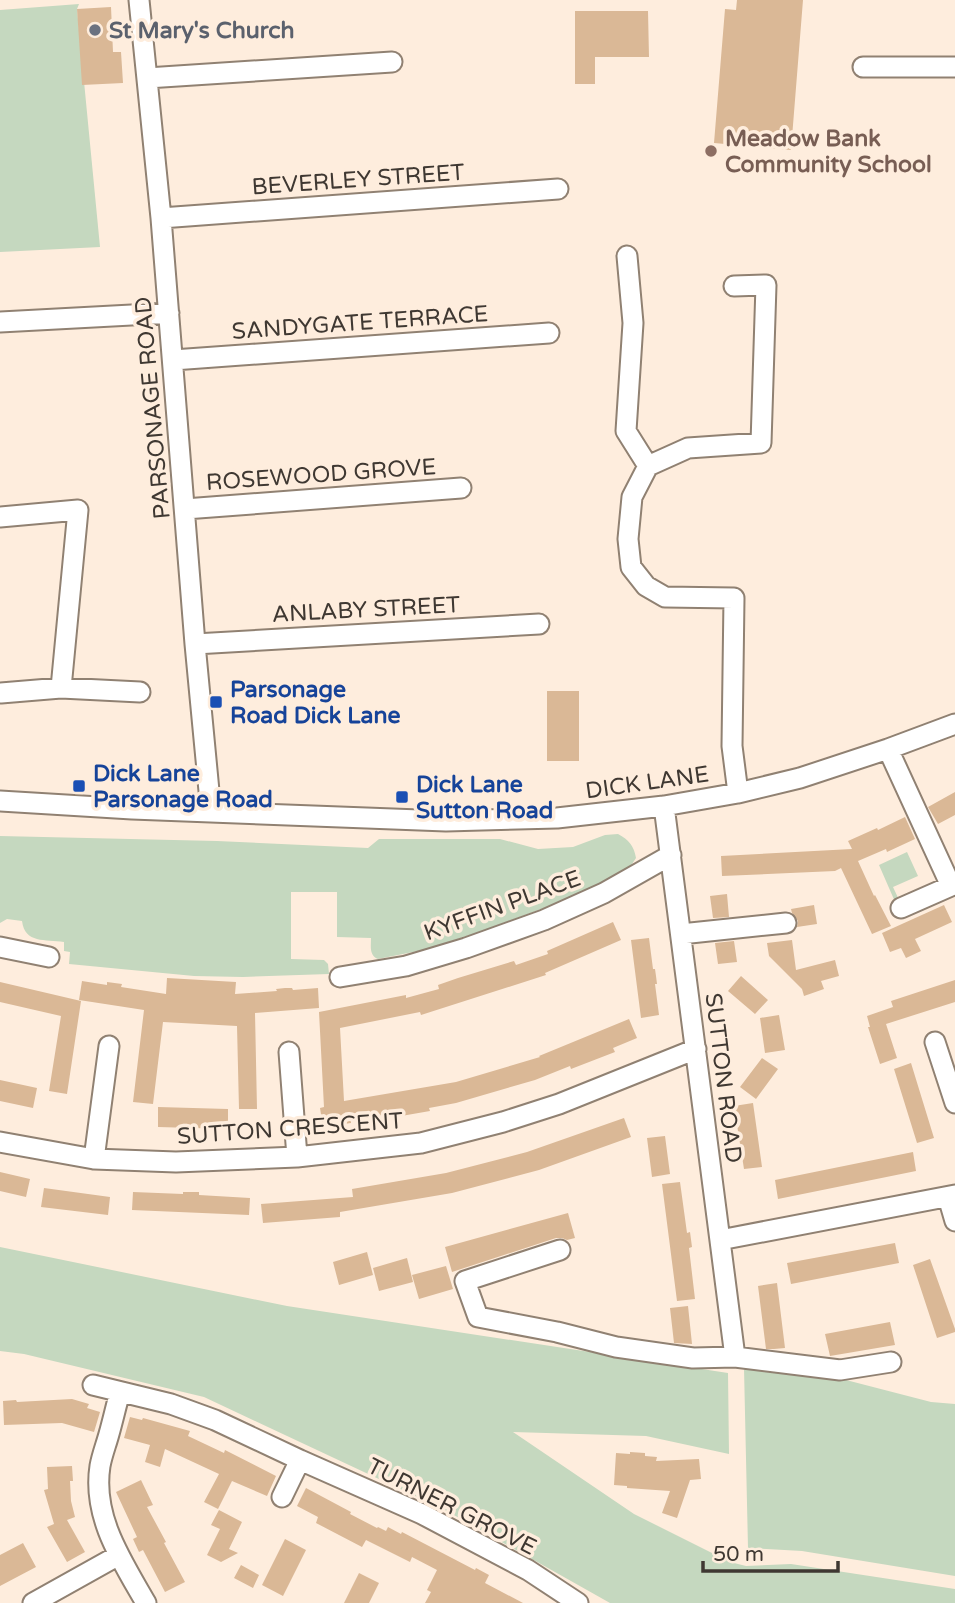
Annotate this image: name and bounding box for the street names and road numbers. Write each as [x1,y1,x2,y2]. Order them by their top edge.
street label: BEVERLEY STREET [251,159,465,201]
street label: PARSONAGE ROAD [129,295,177,520]
street label: SANDYGATE TERRACE [231,300,489,346]
street label: ROSEWOOD GROVE [205,453,437,497]
street label: ANLABY STREET [271,591,461,629]
street label: DICK LANE [584,760,711,806]
street label: KYFFIN PLACE [420,865,585,947]
street label: SUTTON ROAD [699,991,747,1165]
street label: SUTTON CRESCENT [176,1107,404,1151]
street label: TURNER GROVE [362,1452,541,1562]

